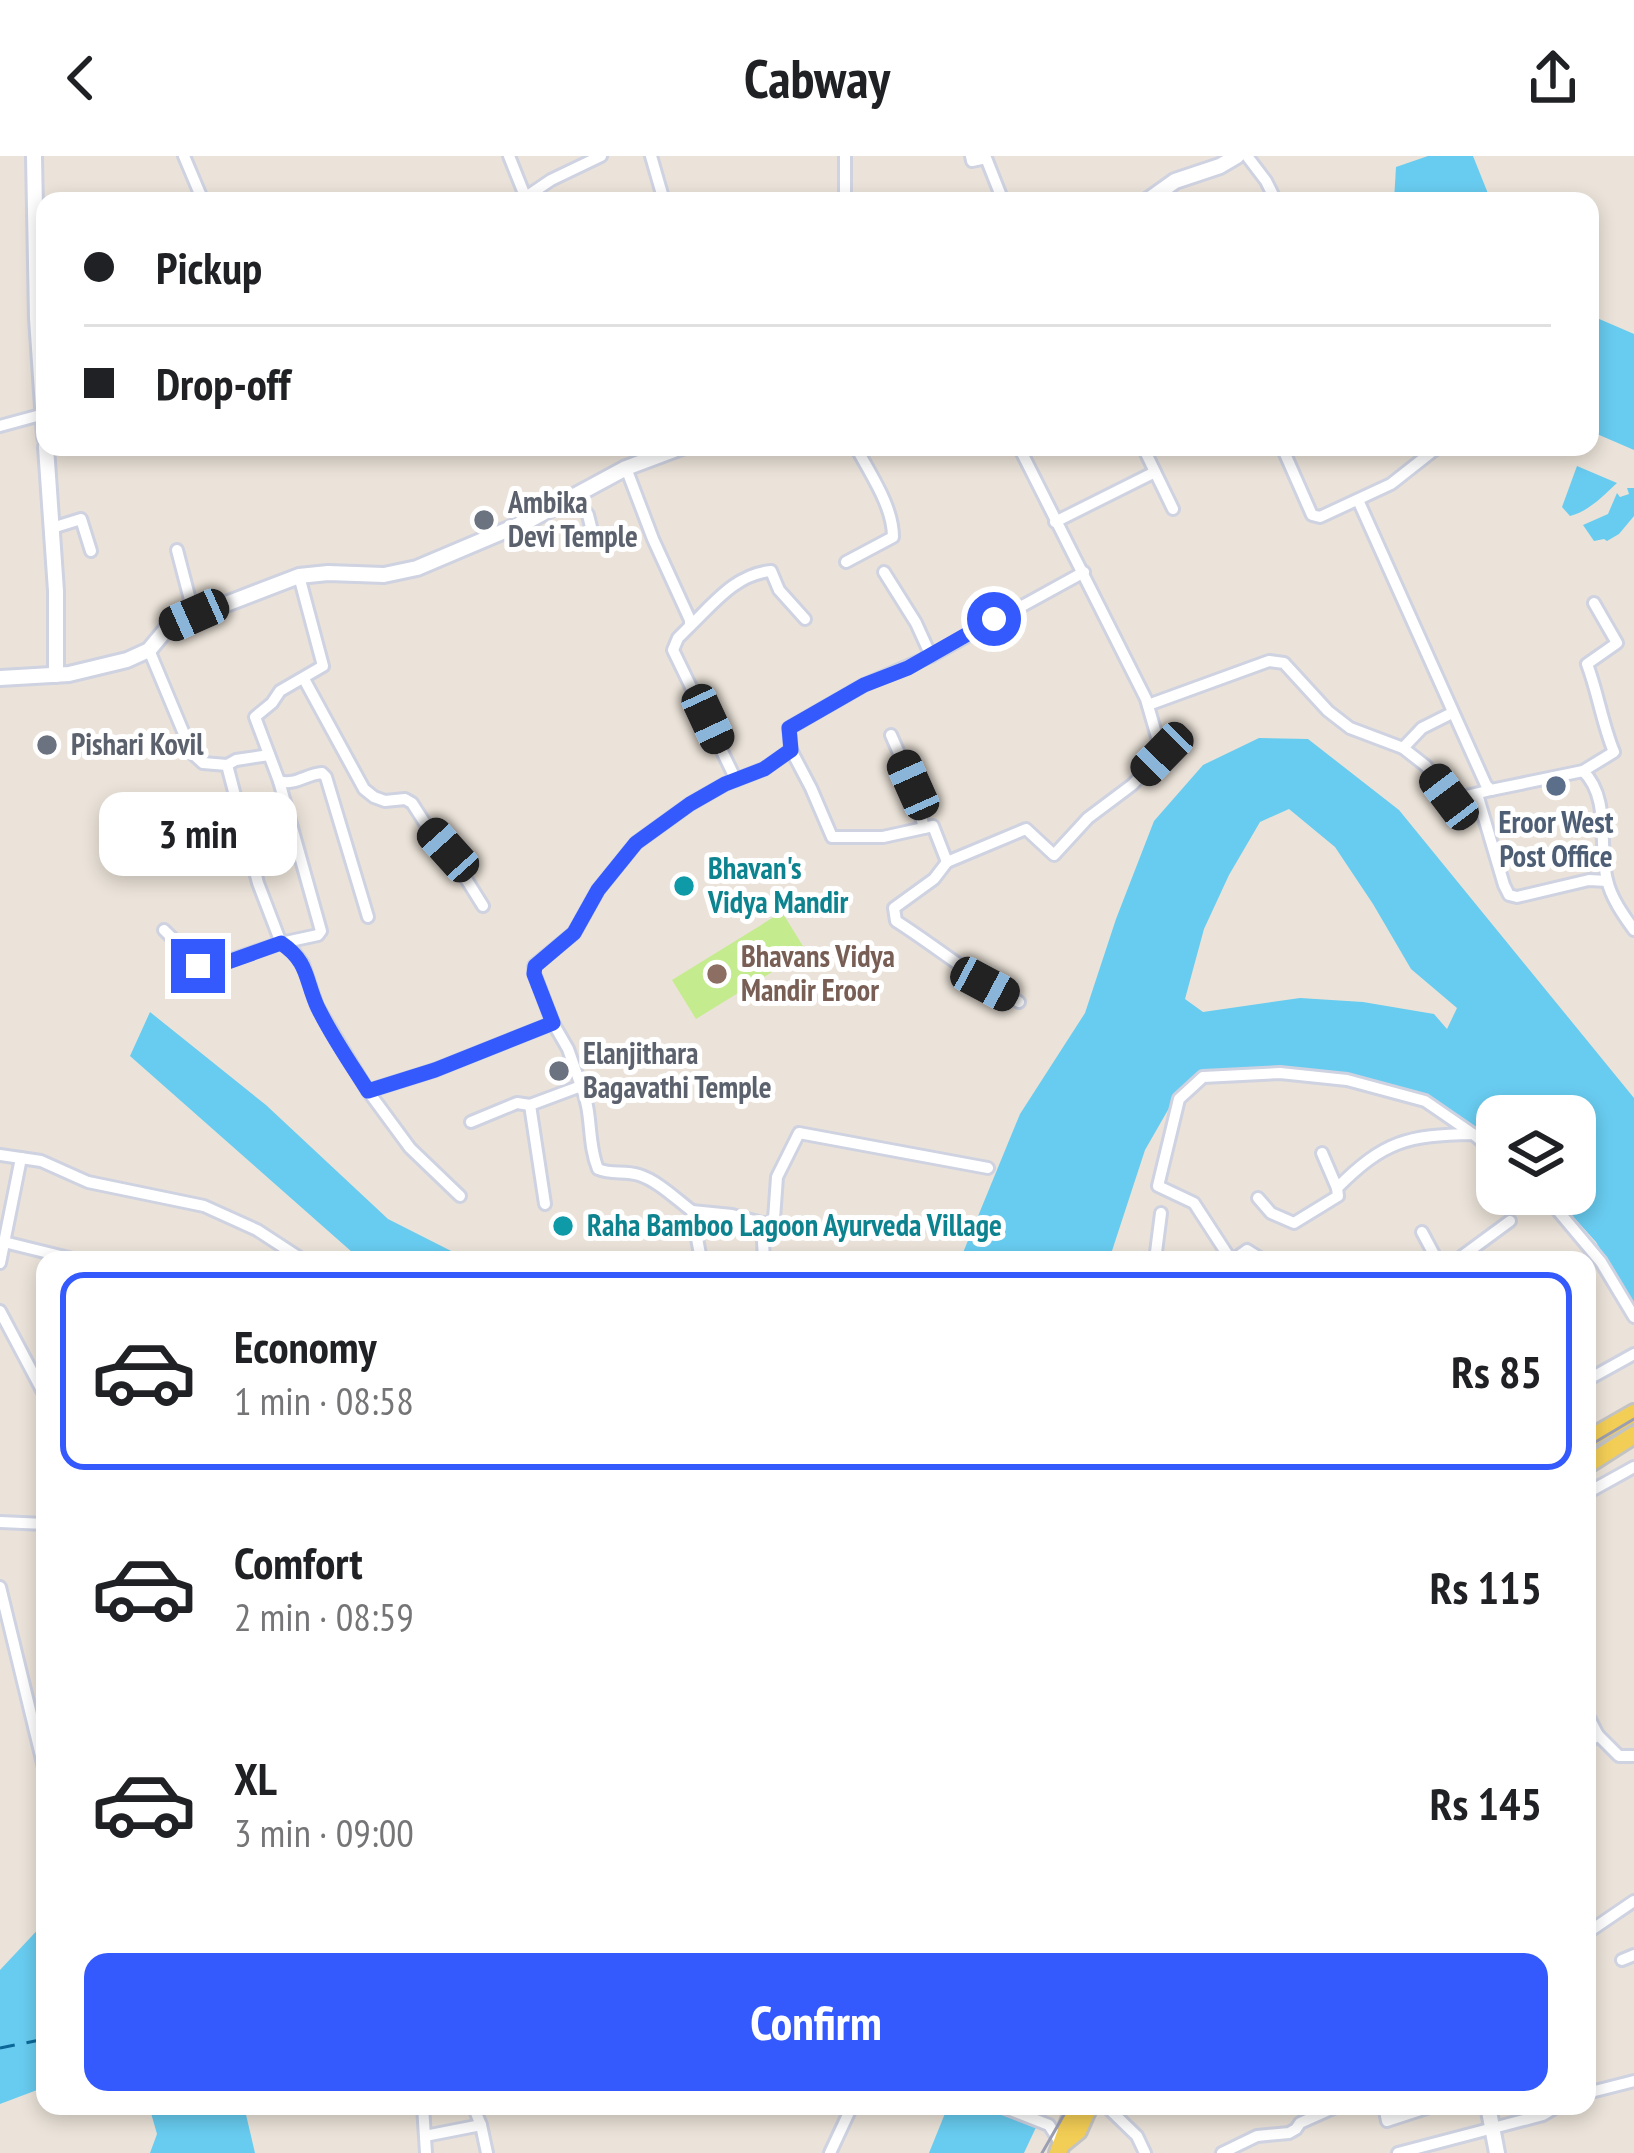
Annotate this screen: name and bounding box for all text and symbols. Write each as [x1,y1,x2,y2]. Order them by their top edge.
text: Cabway [744,43,890,113]
icon: back [48,45,114,111]
icon: share [1520,45,1586,111]
text: Pickup [156,238,262,296]
text: Drop-off [156,354,290,412]
place label: Ambika Devi Temple [507,482,638,555]
marker: Ambika Devi Temple [471,507,497,533]
car [154,584,234,646]
route start [967,592,1021,646]
car [676,679,740,759]
car [1124,716,1200,792]
place label: Pishari Kovil [71,724,204,763]
marker: Pishari Kovil [34,732,60,758]
car [882,745,944,825]
car [1413,757,1485,837]
marker: Eroor West Post Office [1543,773,1569,799]
callout: 3 min [99,792,297,876]
place label: Eroor West Post Office [1499,802,1614,875]
text: 3 min [159,808,237,859]
car [411,811,485,889]
place label: Bhavan's Vidya Mandir [707,848,849,921]
marker: Bhavan's Vidya Mandir [671,873,697,899]
place label: Bhavans Vidya Mandir Eroor [741,936,895,1009]
route end [171,939,225,993]
car [945,951,1025,1017]
marker: Bhavans Vidya Mandir Eroor [704,961,730,987]
place label: Elanjithara Bagavathi Temple [583,1033,772,1106]
marker: Elanjithara Bagavathi Temple [546,1058,572,1084]
map controls [1476,1095,1596,1215]
button: layers [1476,1095,1596,1215]
place label: Raha Bamboo Lagoon Ayurveda Village [587,1205,1002,1244]
marker: Raha Bamboo Lagoon Ayurveda Village [550,1213,576,1239]
icon: car [90,1317,198,1425]
text: Economy [234,1317,377,1375]
text: Rs 85 [1451,1342,1542,1400]
text: 1 min · 08:58 [234,1375,414,1426]
icon: car [90,1533,198,1641]
text: Comfort [234,1533,363,1591]
text: Rs 115 [1430,1558,1542,1616]
text: 2 min · 08:59 [234,1591,414,1642]
icon: car [90,1749,198,1857]
text: XL [234,1749,277,1807]
text: Rs 145 [1430,1774,1542,1832]
text: 3 min · 09:00 [234,1807,414,1858]
button: Confirm [84,1953,1548,2091]

